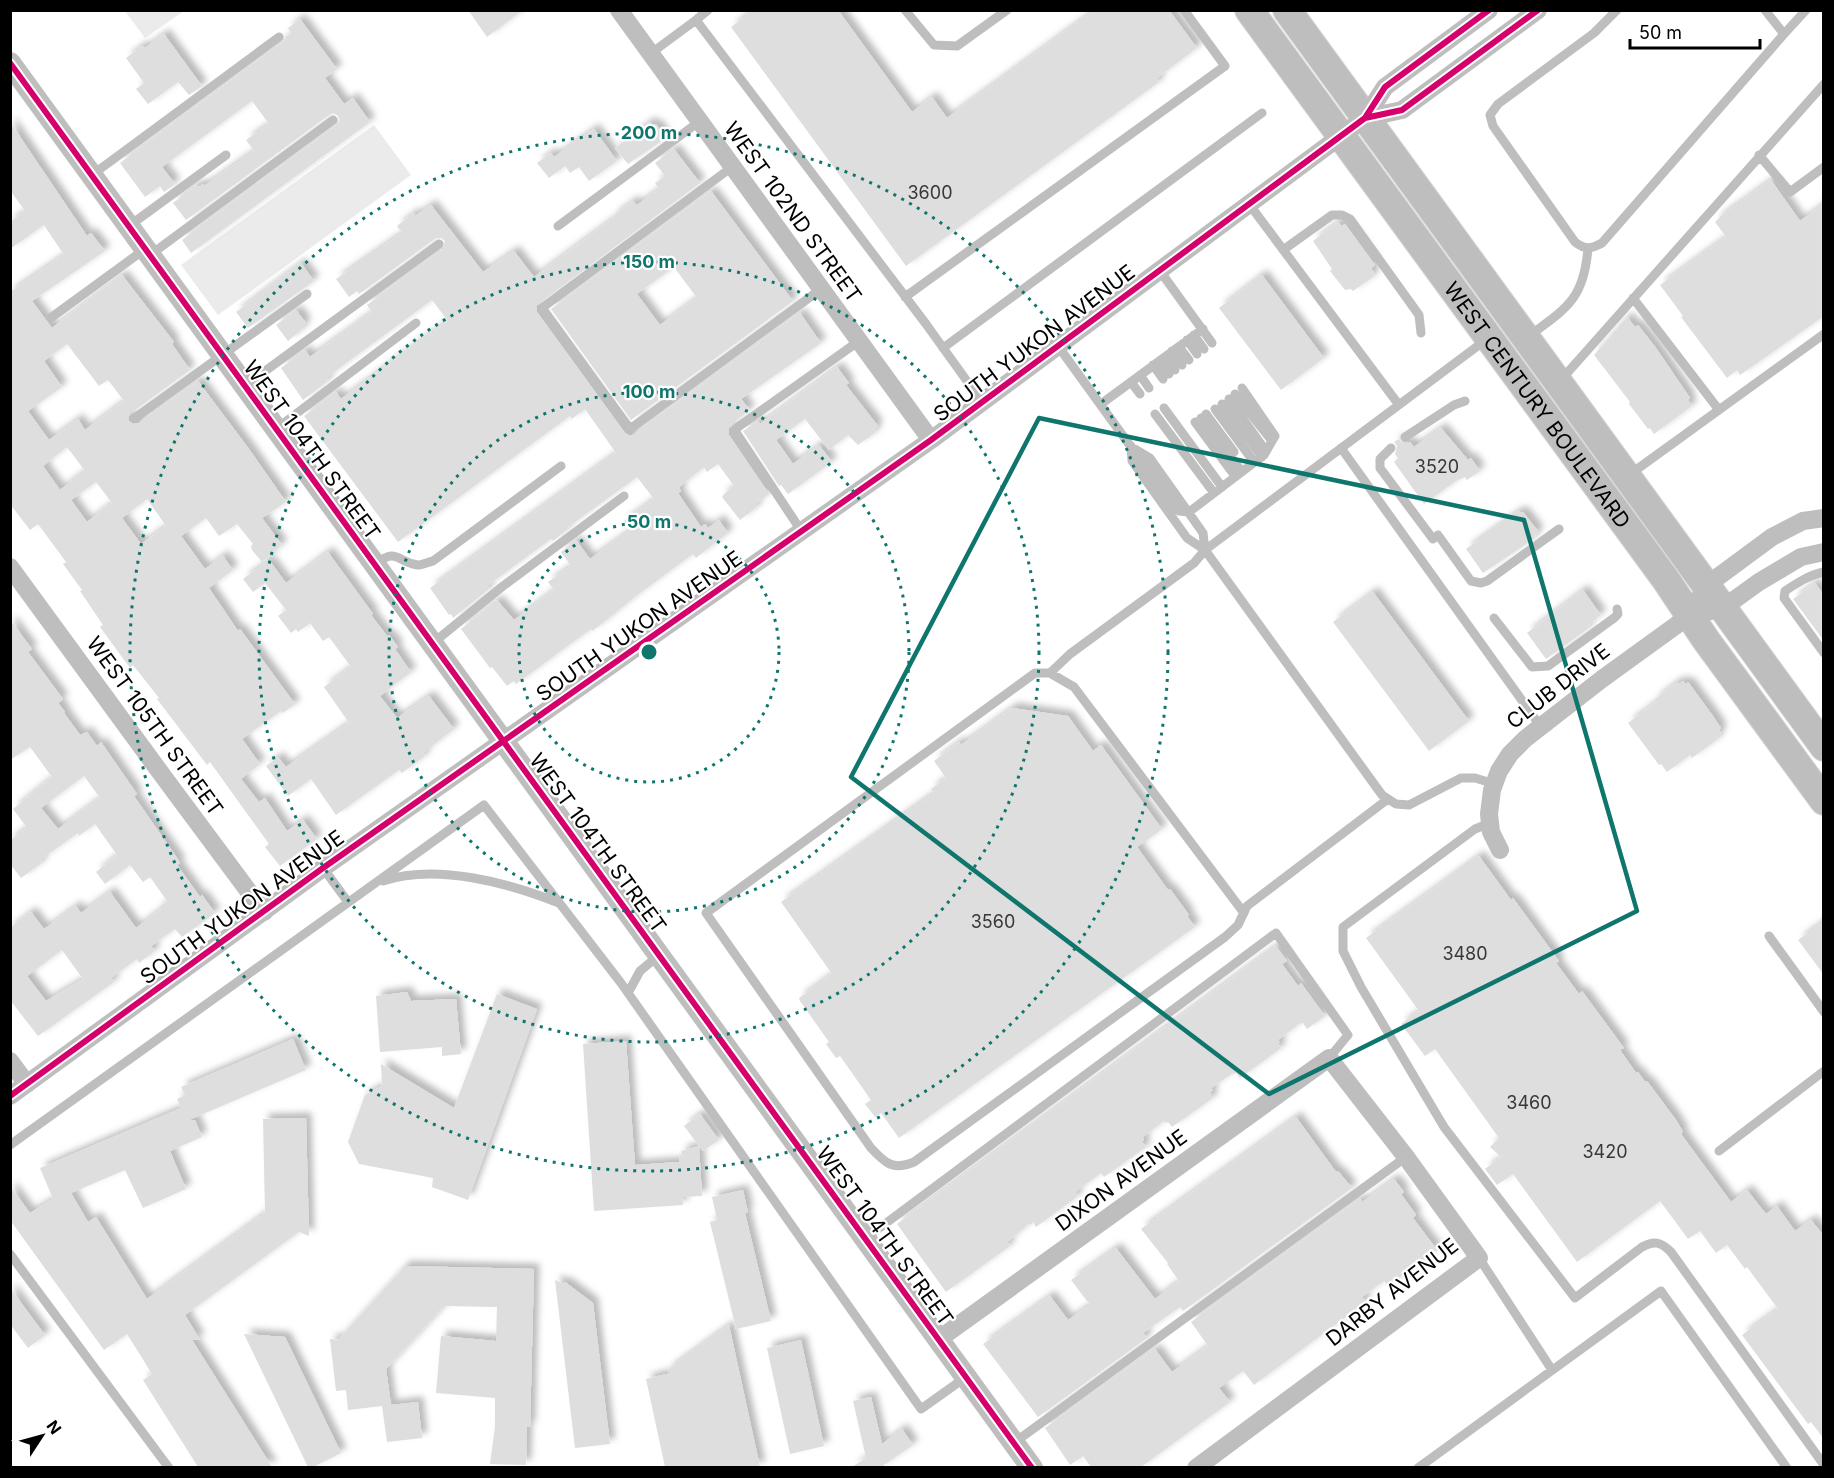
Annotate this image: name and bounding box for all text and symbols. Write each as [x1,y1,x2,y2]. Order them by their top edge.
scale bar [1630,12,1760,50]
text: 50 m [1639,22,1682,43]
street label: WEST 102ND STREET [719,117,867,307]
text: 200 m [621,122,677,143]
house number: 3600 [908,182,953,203]
text: 150 m [623,251,675,272]
street label: SOUTH YUKON AVENUE [928,259,1140,427]
street label: WEST CENTURY BOULEVARD [1439,277,1636,533]
street label: WEST 104TH STREET [238,355,386,545]
text: 100 m [623,381,675,402]
house number: 3520 [1415,456,1459,477]
text: 50 m [627,511,671,532]
street label: SOUTH YUKON AVENUE [531,545,747,707]
street label: WEST 105TH STREET [82,632,228,820]
street label: CLUB DRIVE [1501,638,1615,734]
centre of rings [639,642,659,662]
street label: WEST 104TH STREET [524,748,672,938]
street label: SOUTH YUKON AVENUE [135,825,349,989]
house number: 3560 [971,911,1015,932]
house number: 3480 [1442,943,1488,964]
house number: 3460 [1506,1092,1552,1113]
street label: DIXON AVENUE [1050,1124,1192,1236]
street label: WEST 104TH STREET [811,1141,959,1331]
house number: 3420 [1582,1141,1628,1162]
street label: DARBY AVENUE [1321,1233,1463,1351]
north arrow [12,1406,72,1466]
text: N [42,1416,66,1438]

